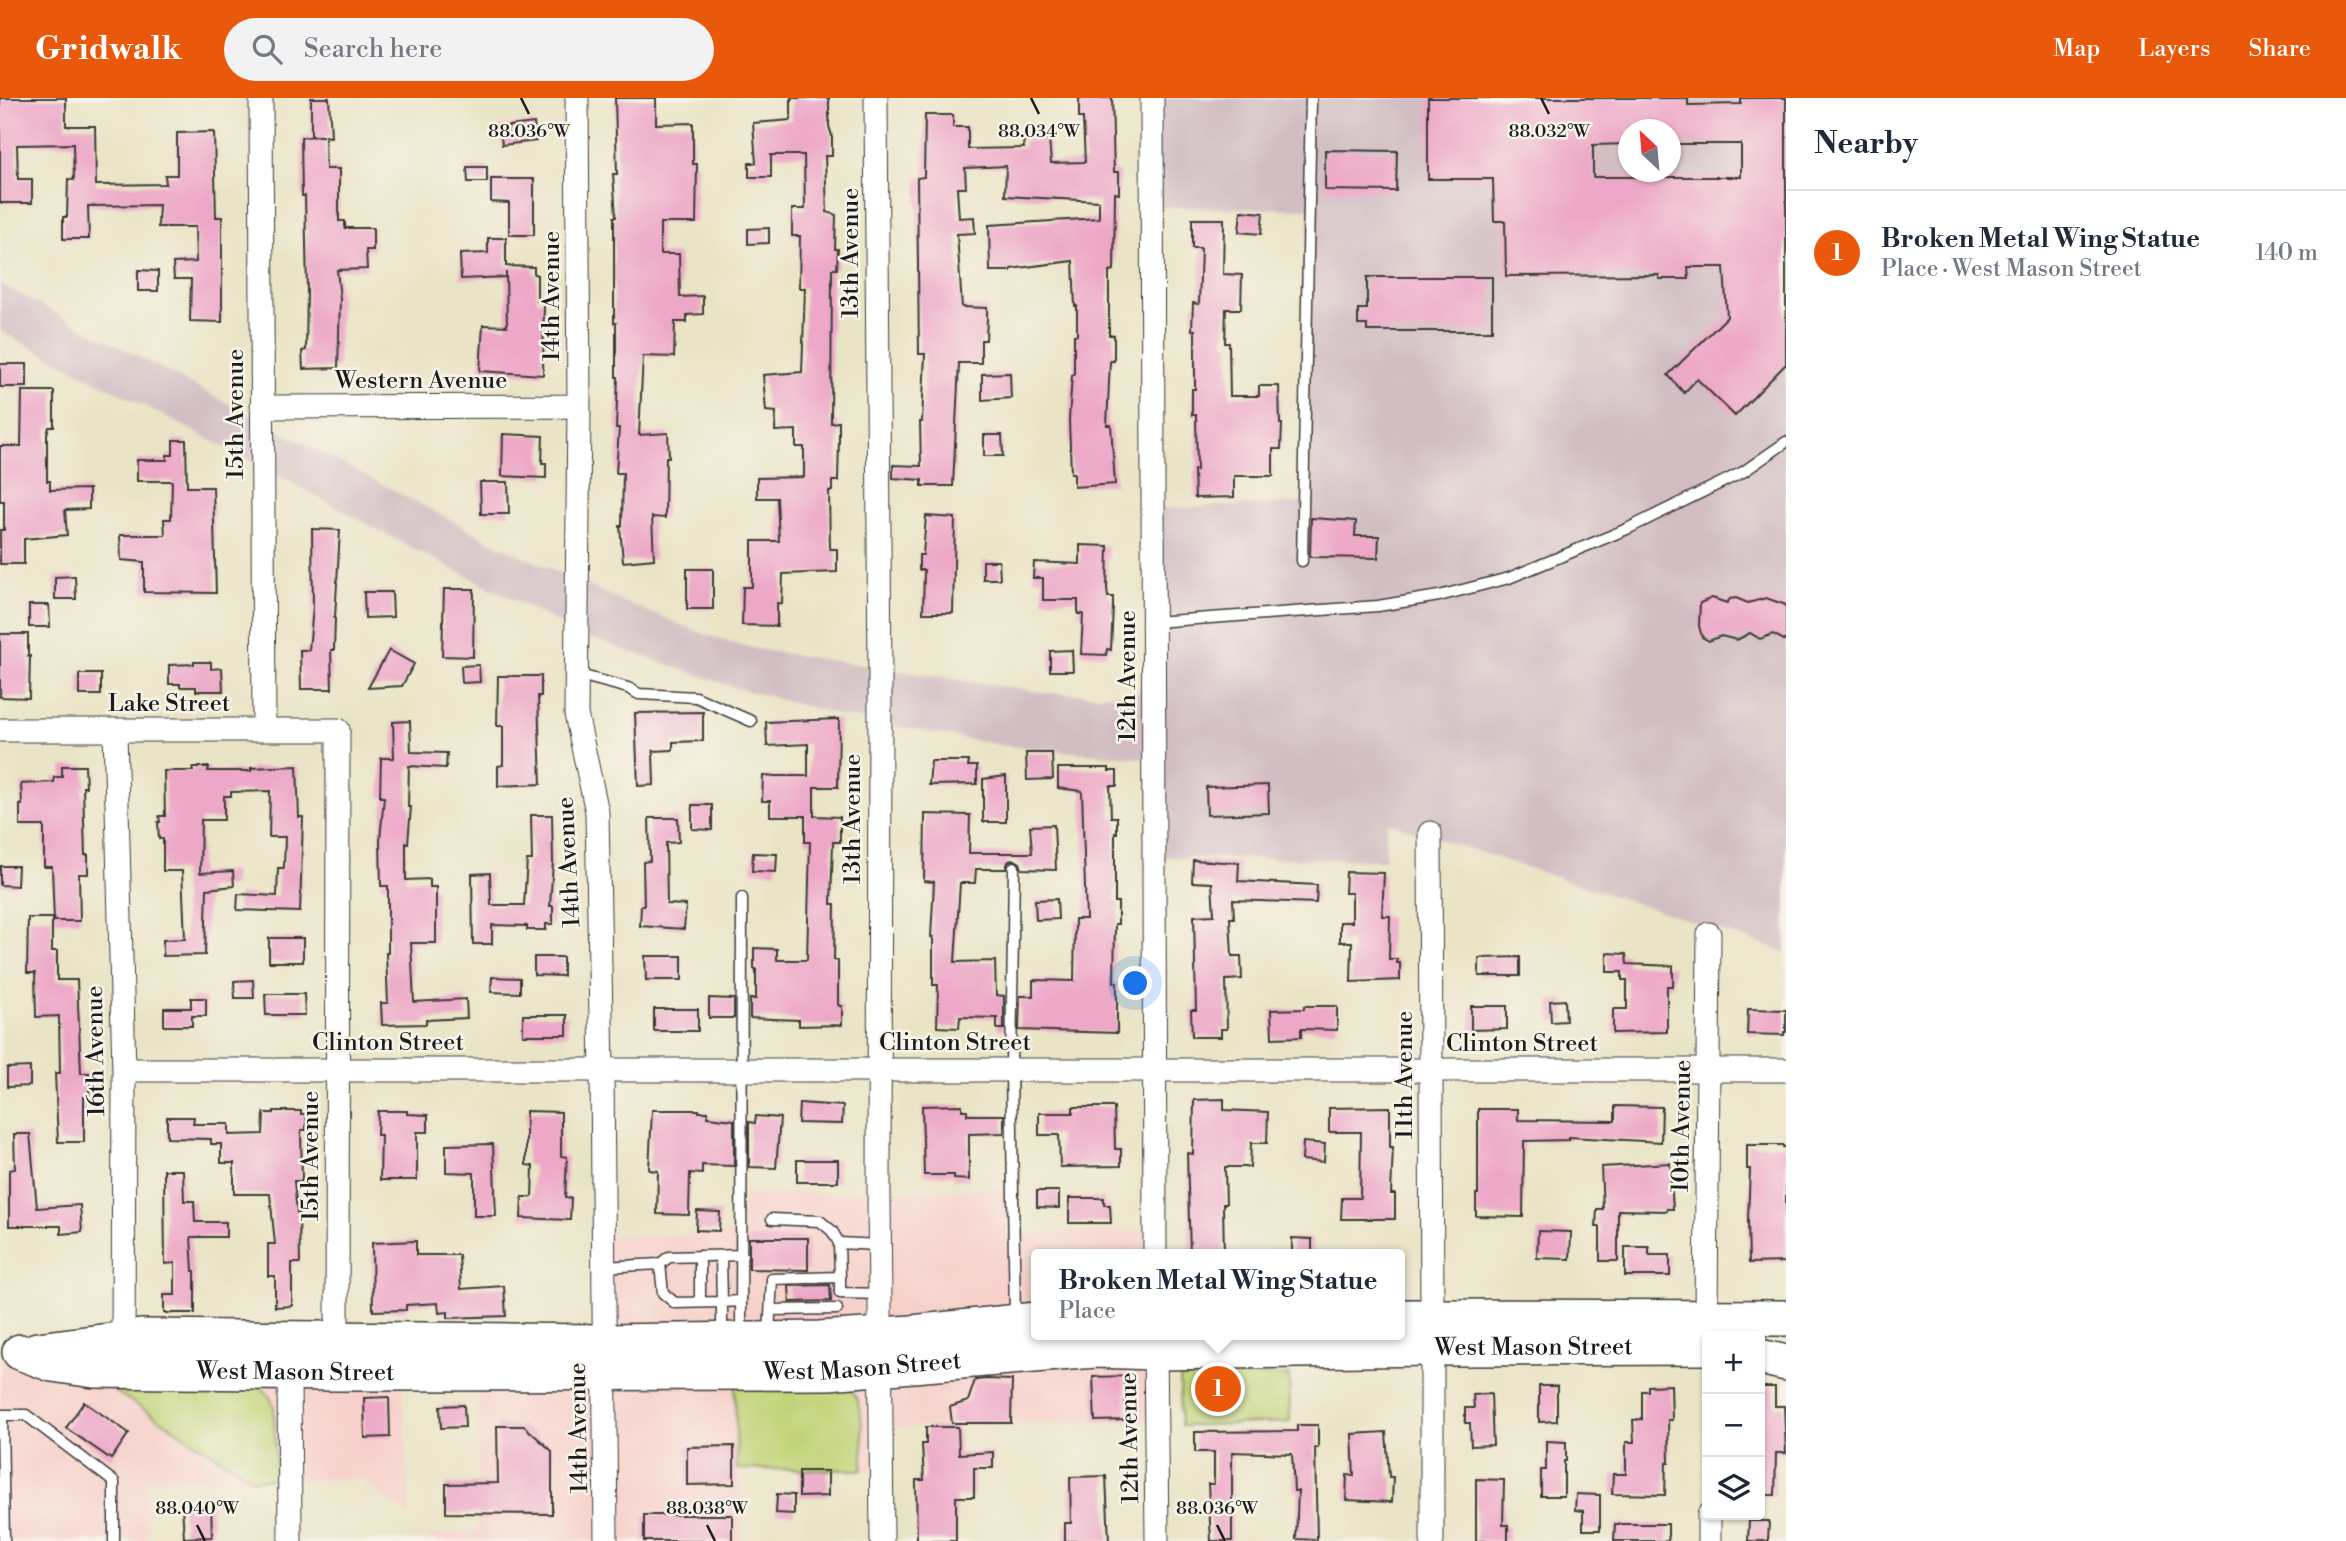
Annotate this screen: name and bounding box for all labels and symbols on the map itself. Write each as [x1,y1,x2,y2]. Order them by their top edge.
north arrow [1618,119,1681,182]
text: 88.036°W [488,120,571,143]
text: 88.034°W [998,120,1081,143]
text: 88.032°W [1508,120,1590,143]
street label: 13th Avenue [836,188,866,318]
street label: 14th Avenue [537,231,567,361]
street label: 15th Avenue [221,349,251,479]
street label: Western Avenue [334,366,507,396]
street label: 12th Avenue [1113,610,1143,742]
street label: Lake Street [108,689,231,719]
street label: 13th Avenue [838,754,868,884]
street label: 14th Avenue [551,796,587,928]
your location [1118,966,1152,1000]
street label: 16th Avenue [80,985,112,1117]
street label: 11th Avenue [1390,1011,1420,1139]
street label: Clinton Street [312,1028,464,1058]
street label: Clinton Street [879,1028,1031,1058]
street label: Clinton Street [1446,1029,1598,1059]
street label: 10th Avenue [1666,1059,1698,1193]
street label: 15th Avenue [296,1091,326,1221]
street label: West Mason Street [1433,1332,1633,1363]
street label: West Mason Street [762,1346,963,1388]
street label: West Mason Street [195,1356,395,1388]
street label: 14th Avenue [563,1362,595,1494]
pin: 1 [1195,1363,1241,1415]
street label: 12th Avenue [1114,1372,1146,1504]
text: 88.040°W [155,1497,239,1520]
text: 88.038°W [666,1497,749,1520]
text: 88.036°W [1176,1497,1259,1520]

